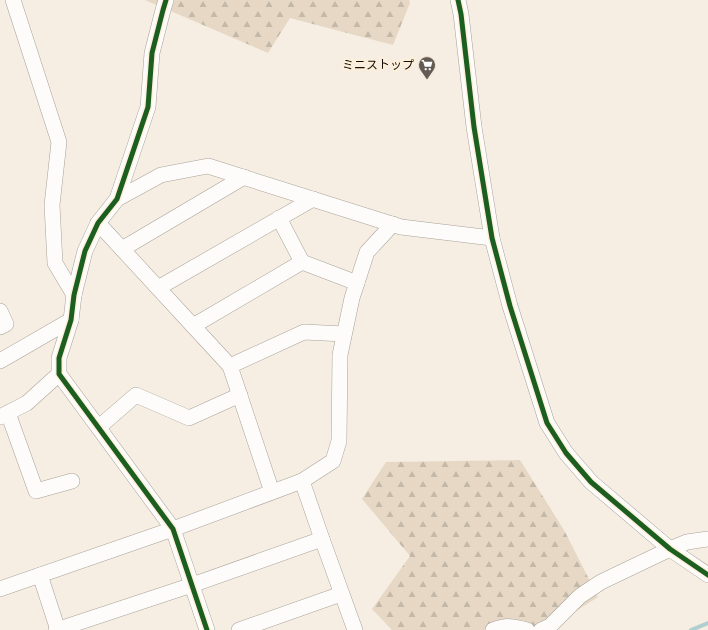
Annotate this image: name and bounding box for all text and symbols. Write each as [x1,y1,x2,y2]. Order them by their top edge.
supermarket icon: ミニストップ [417,55,437,80]
place label: ミニストップ [342,58,414,72]

